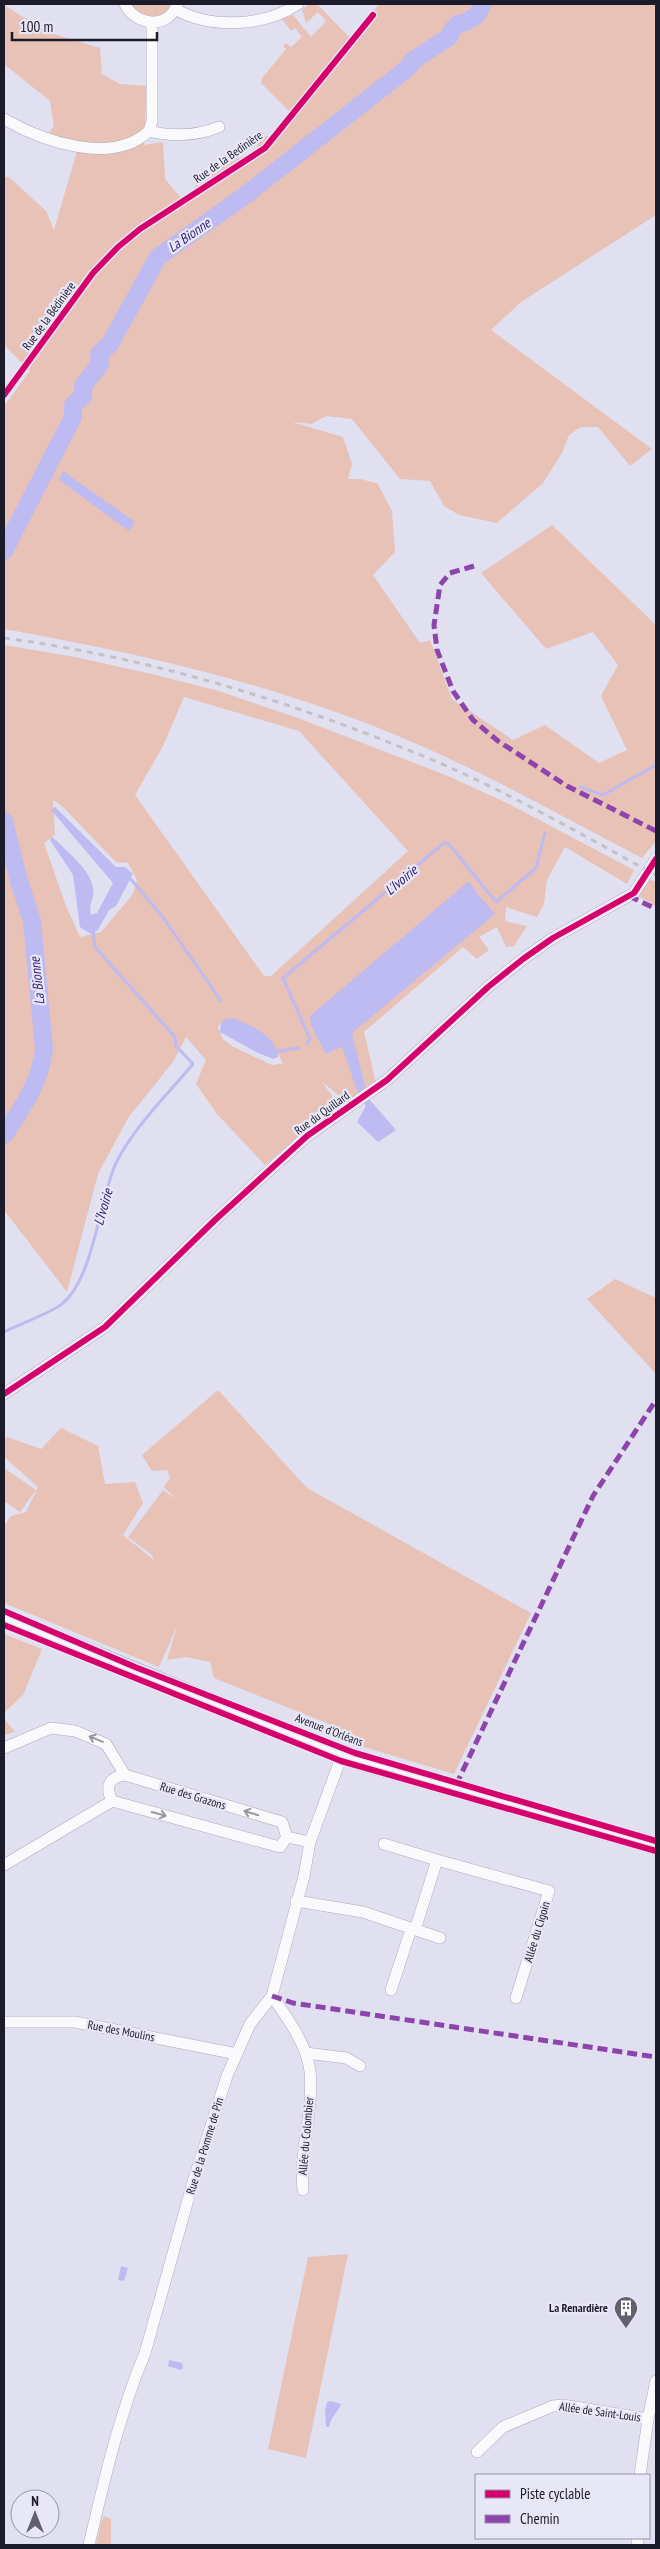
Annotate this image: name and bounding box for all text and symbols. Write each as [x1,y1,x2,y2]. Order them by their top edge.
scale bar [12,10,158,42]
text: 100 m [20,17,53,36]
street label: Rue de la Bedinière [190,127,265,186]
water label: La Bionne [164,213,215,256]
street label: Rue de la Bédinière [19,279,78,353]
water label: L'Ivoirie [381,860,422,899]
water label: La Bionne [25,955,48,1006]
street label: Rue du Quillard [291,1088,352,1138]
water label: L'Ivoirie [89,1185,117,1227]
street label: Avenue d'Orléans [293,1710,365,1749]
one-way arrow [88,1734,104,1743]
street label: Rue des Grazons [158,1778,228,1813]
one-way arrow [243,1807,259,1817]
one-way arrow [150,1809,166,1819]
street label: Allée du Cigoin [520,1900,553,1964]
street label: Rue des Moulins [86,2017,156,2044]
street label: Allée du Colombier [295,2095,316,2176]
street label: Rue de la Pomme de Pin [183,2096,226,2196]
building icon: La Renardière [613,2295,639,2329]
place label: La Renardière [549,2300,608,2315]
street label: Allée de Saint-Louis [558,2398,642,2425]
legend [475,2474,650,2539]
text: Piste cyclable [520,2484,590,2503]
north arrow [10,2489,60,2539]
text: N [31,2492,39,2510]
text: Chemin [520,2509,559,2528]

